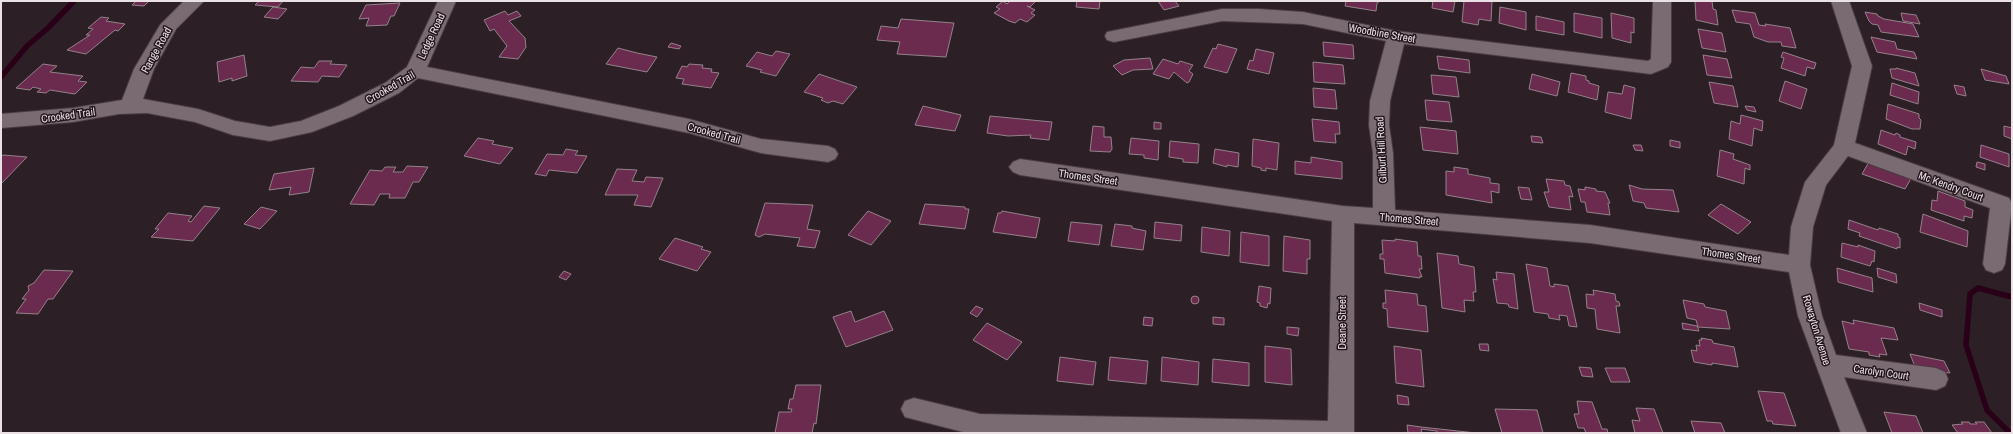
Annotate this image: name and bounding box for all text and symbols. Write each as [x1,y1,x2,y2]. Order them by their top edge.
street label: Ledge Road [414,11,448,61]
street label: Woodbine Street [1348,20,1417,46]
street label: Range Road [138,24,174,76]
street label: Crooked Trail [363,67,417,107]
street label: Crooked Trail [40,104,96,126]
street label: Gilburt Hill Road [1372,116,1390,184]
street label: Crooked Trail [686,119,742,147]
street label: Thomes Street [1058,166,1119,188]
street label: Mc Kendry Court [1917,168,1986,204]
street label: Thomes Street [1379,209,1440,229]
street label: Thomes Street [1701,244,1762,266]
street label: Rowayton Avenue [1800,293,1834,367]
street label: Deane Street [1335,296,1349,350]
street label: Carolyn Court [1852,361,1910,383]

